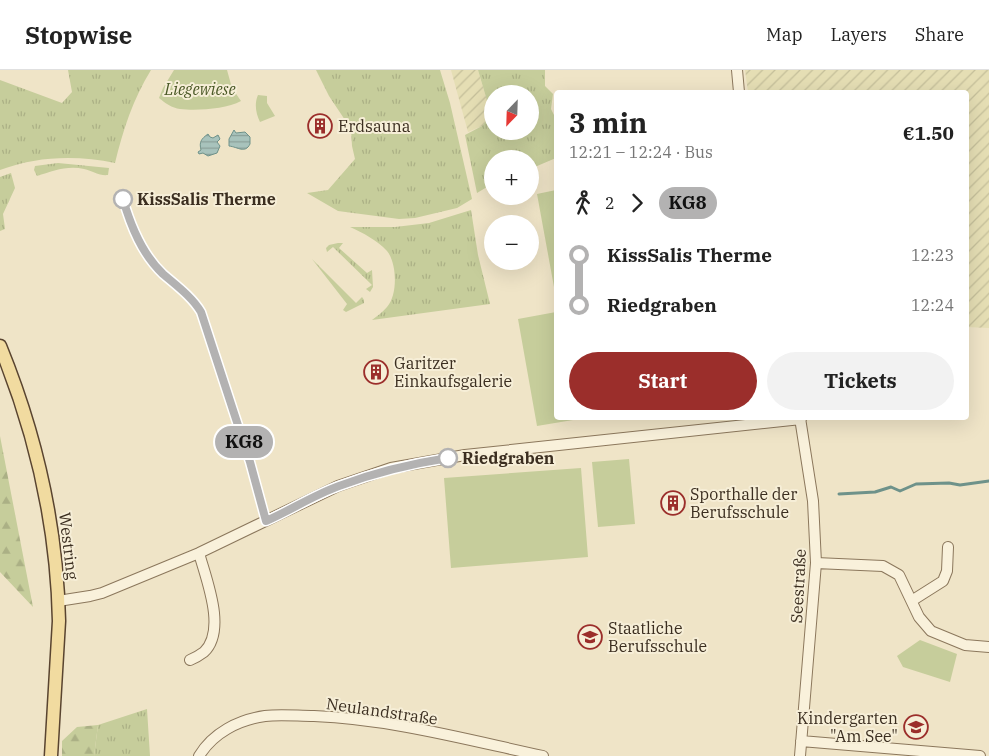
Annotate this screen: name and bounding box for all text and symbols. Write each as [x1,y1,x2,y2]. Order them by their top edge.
text: Stopwise [25,19,132,51]
text: Map [766,23,803,46]
text: Layers [831,23,887,46]
text: Share [915,23,964,46]
park label: Liegewiese [163,79,236,99]
north arrow [484,85,539,140]
map controls [484,85,539,270]
text: 3 min [569,104,647,141]
building icon: Erdsauna [307,113,333,139]
place label: Erdsauna [338,116,411,136]
text: €1.50 [903,121,954,145]
text: 12:21 – 12:24 · Bus [569,142,713,162]
button: + [484,150,539,205]
marker: KissSalis Therme [113,189,133,209]
place label: KissSalis Therme [137,189,276,209]
icon: walk [569,189,597,217]
icon: forward [623,189,651,217]
text: KG8 [669,191,707,214]
text: 2 [605,193,615,213]
button: − [484,215,539,270]
text: KissSalis Therme [607,243,772,267]
text: 12:23 [911,245,954,265]
text: Riedgraben [607,293,717,317]
text: 12:24 [911,295,954,315]
button: Start [569,352,757,410]
button: Tickets [767,352,954,410]
place label: Garitzer Einkaufsgalerie [394,353,512,391]
building icon: Garitzer Einkaufsgalerie [363,359,389,385]
line badge: KG8 [215,426,273,458]
text: KG8 [225,430,263,453]
marker: Riedgraben [438,448,458,468]
place label: Riedgraben [462,448,555,468]
place label: Sporthalle der Berufsschule [690,484,797,522]
building icon: Sporthalle der Berufsschule [660,490,686,516]
street label: Westring [55,511,83,581]
street label: Seestraße [786,548,810,624]
place label: Staatliche Berufsschule [608,618,707,656]
school or university icon: Staatliche Berufsschule [577,624,603,650]
street label: Neulandstraße [325,693,439,729]
place label: Kindergarten "Am See" [797,708,898,746]
school or university icon: Kindergarten "Am See" [903,714,929,740]

